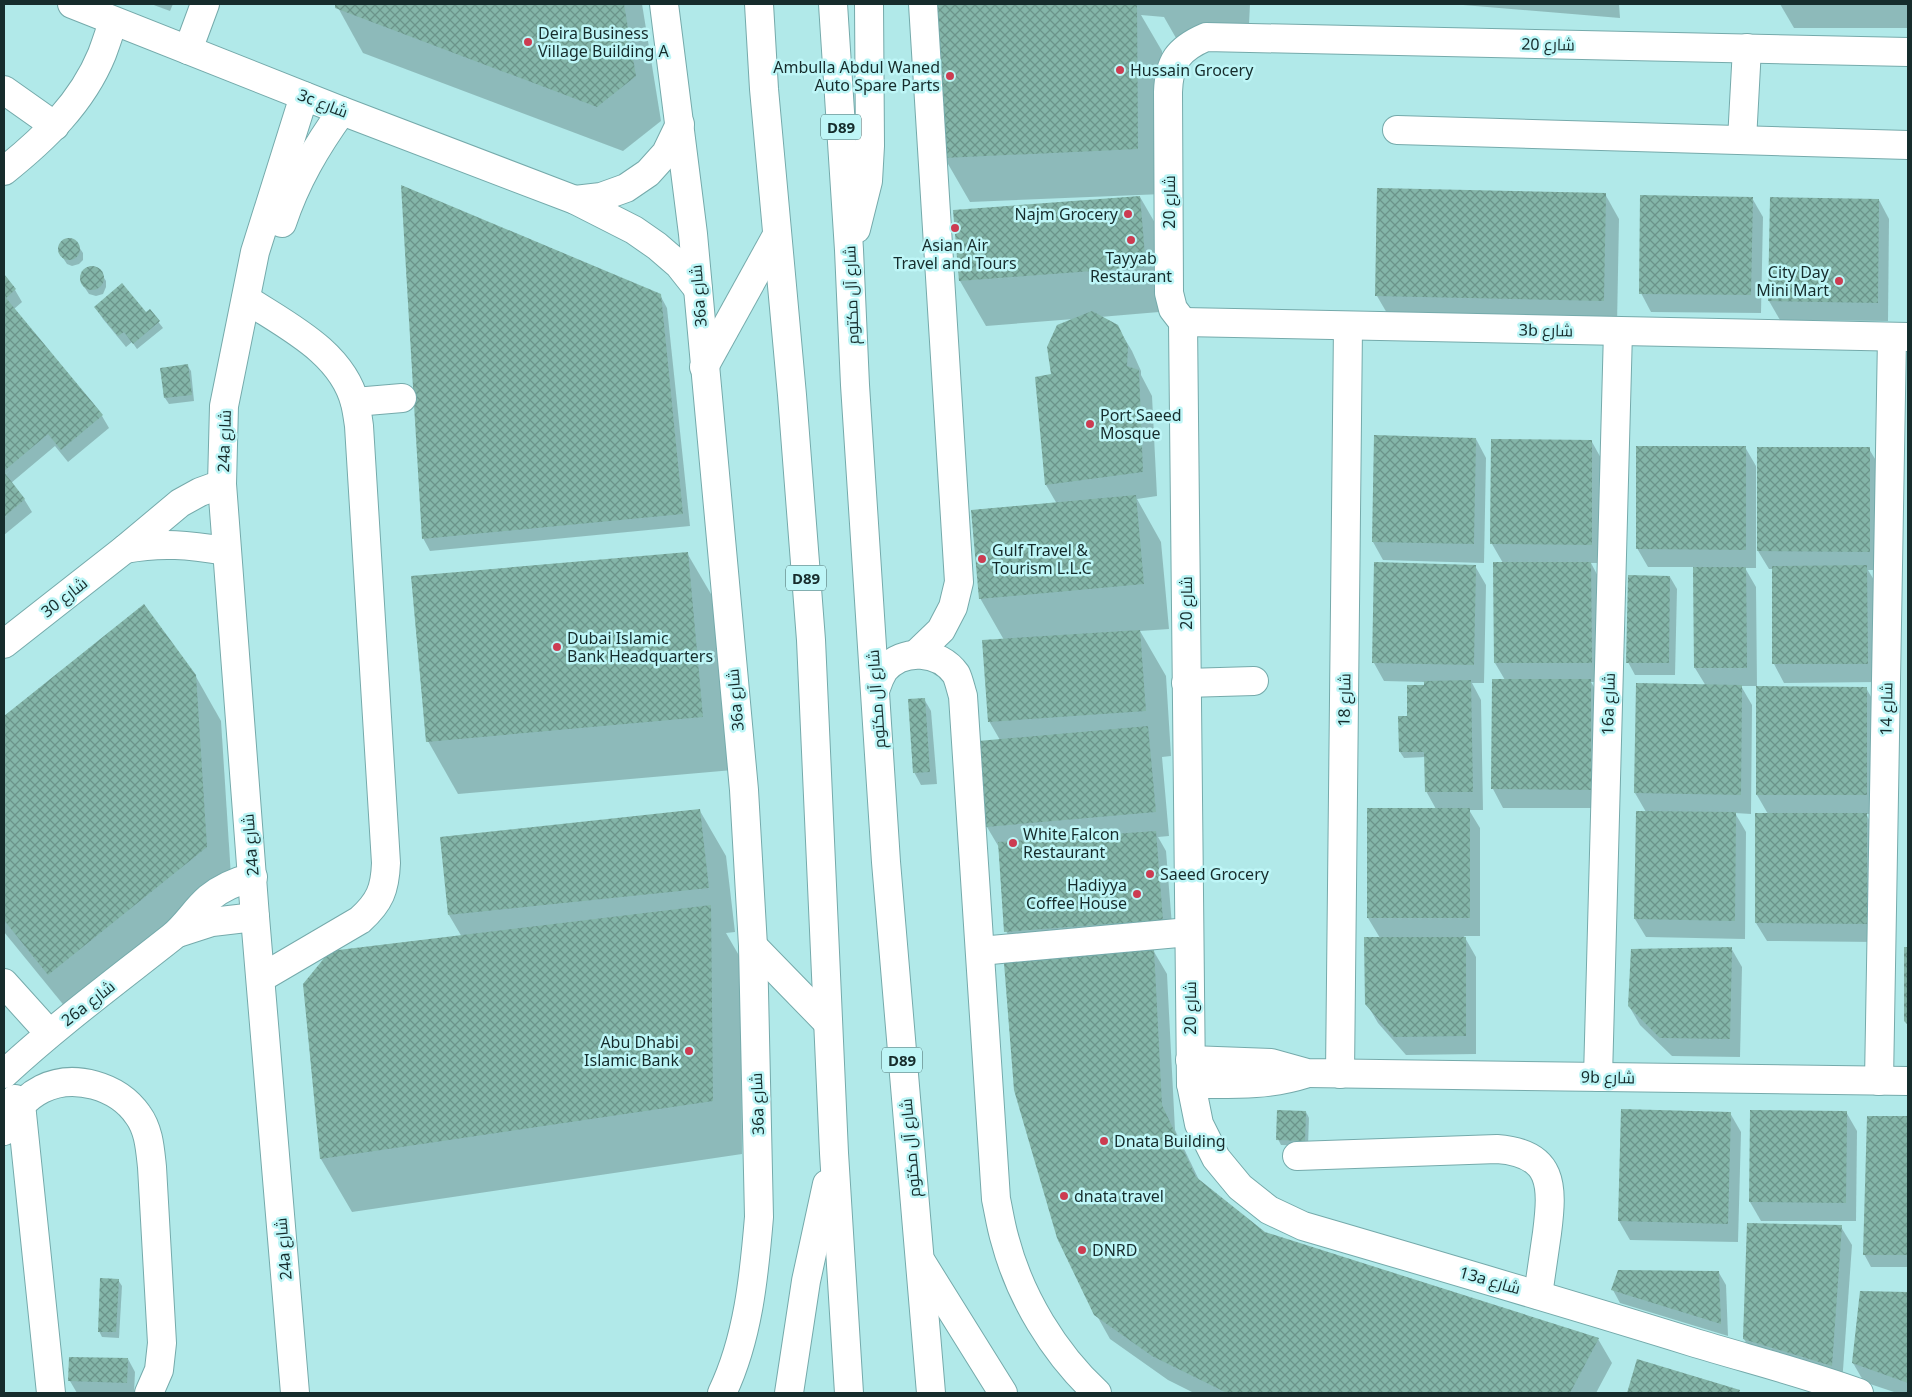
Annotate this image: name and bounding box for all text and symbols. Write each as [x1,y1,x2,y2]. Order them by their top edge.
place label: Deira Business Village Building A [538,22,669,62]
street label: شارع 20 [1521,33,1575,56]
marker: Deira Business Village Building A [522,36,534,48]
place label: Ambulla Abdul Waned Auto Spare Parts [773,56,940,96]
place label: Hussain Grocery [1130,59,1254,81]
marker: Hussain Grocery [1114,64,1126,76]
marker: Ambulla Abdul Waned Auto Spare Parts [944,70,956,82]
street label: 3c شارع [294,83,351,124]
road number: D89 [821,114,861,140]
street label: شارع 20 [1158,175,1181,229]
place label: Najm Grocery [1015,203,1119,225]
marker: Najm Grocery [1122,208,1134,220]
marker: Asian Air Travel and Tours [949,222,961,234]
place label: Asian Air Travel and Tours [893,234,1017,274]
marker: Tayyab Restaurant [1125,234,1137,246]
street label: شارع آل مكتوم [838,245,865,345]
place label: Tayyab Restaurant [1090,247,1172,287]
place label: City Day Mini Mart [1756,261,1830,301]
street label: 36a شارع [684,264,713,328]
marker: City Day Mini Mart [1833,275,1845,287]
street label: 3b شارع [1519,319,1573,342]
place label: Port Saeed Mosque [1100,404,1182,444]
street label: 24a شارع [212,409,237,473]
marker: Port Saeed Mosque [1084,418,1096,430]
place label: Gulf Travel & Tourism L.L.C [992,539,1092,579]
marker: Gulf Travel & Tourism L.L.C [976,553,988,565]
road number: D89 [786,566,826,590]
street label: شارع 30 [36,572,92,623]
street label: شارع 20 [1175,576,1198,630]
place label: Dubai Islamic Bank Headquarters [567,627,713,667]
marker: Dubai Islamic Bank Headquarters [551,641,563,653]
street label: شارع آل مكتوم [862,649,891,749]
street label: 36a شارع [721,668,750,732]
street label: 16a شارع [1596,672,1621,736]
street label: شارع 18 [1333,673,1356,727]
street label: شارع 14 [1875,682,1898,736]
street label: 24a شارع [236,813,265,877]
place label: White Falcon Restaurant [1023,823,1120,863]
marker: White Falcon Restaurant [1007,837,1019,849]
place label: Saeed Grocery [1160,863,1270,885]
marker: Saeed Grocery [1144,868,1156,880]
place label: Hadiyya Coffee House [1026,874,1127,914]
marker: Hadiyya Coffee House [1131,888,1143,900]
street label: 26a شارع [57,975,120,1032]
street label: شارع 20 [1179,981,1202,1035]
place label: Abu Dhabi Islamic Bank [584,1031,679,1071]
marker: Abu Dhabi Islamic Bank [683,1045,695,1057]
road number: D89 [882,1048,922,1072]
street label: 9b شارع [1581,1066,1635,1089]
street label: 36a شارع [745,1072,770,1136]
street label: شارع آل مكتوم [895,1098,926,1198]
place label: Dnata Building [1114,1130,1226,1152]
marker: Dnata Building [1098,1135,1110,1147]
place label: dnata travel [1074,1185,1164,1207]
marker: dnata travel [1058,1190,1070,1202]
street label: 24a شارع [269,1217,298,1281]
place label: DNRD [1092,1239,1137,1261]
marker: DNRD [1076,1244,1088,1256]
street label: 13a شارع [1457,1261,1523,1300]

